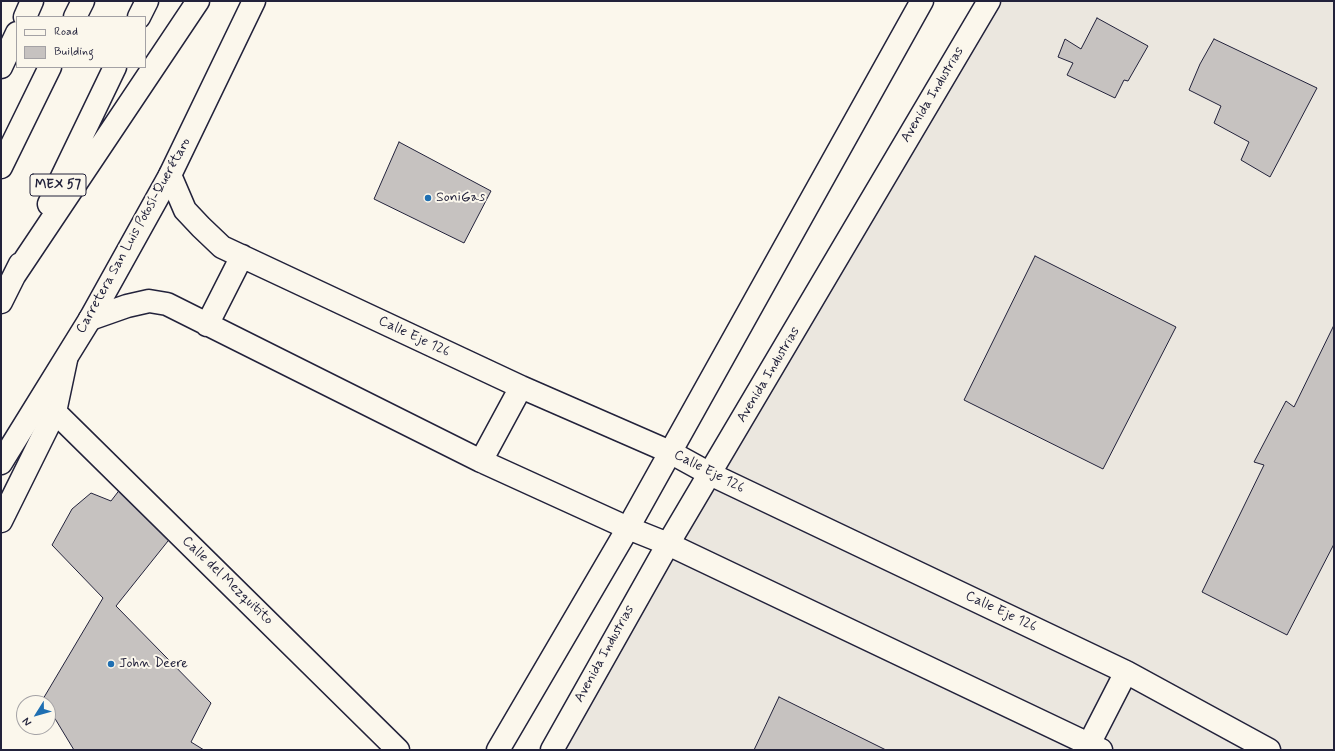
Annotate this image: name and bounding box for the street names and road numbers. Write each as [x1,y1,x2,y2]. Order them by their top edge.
street label: Avenida Industrias [898,44,968,146]
street label: Carretera San Luis Potosí-Querétaro [73,135,195,337]
road number: MEX 57 [30,174,86,196]
street label: Calle Eje 126 [376,313,452,361]
street label: Avenida Industrias [734,324,804,426]
street label: Calle Eje 126 [671,447,747,497]
street label: Calle del Mezquitito [178,533,276,629]
street label: Calle Eje 126 [963,588,1039,636]
street label: Avenida Industrias [571,602,639,706]

